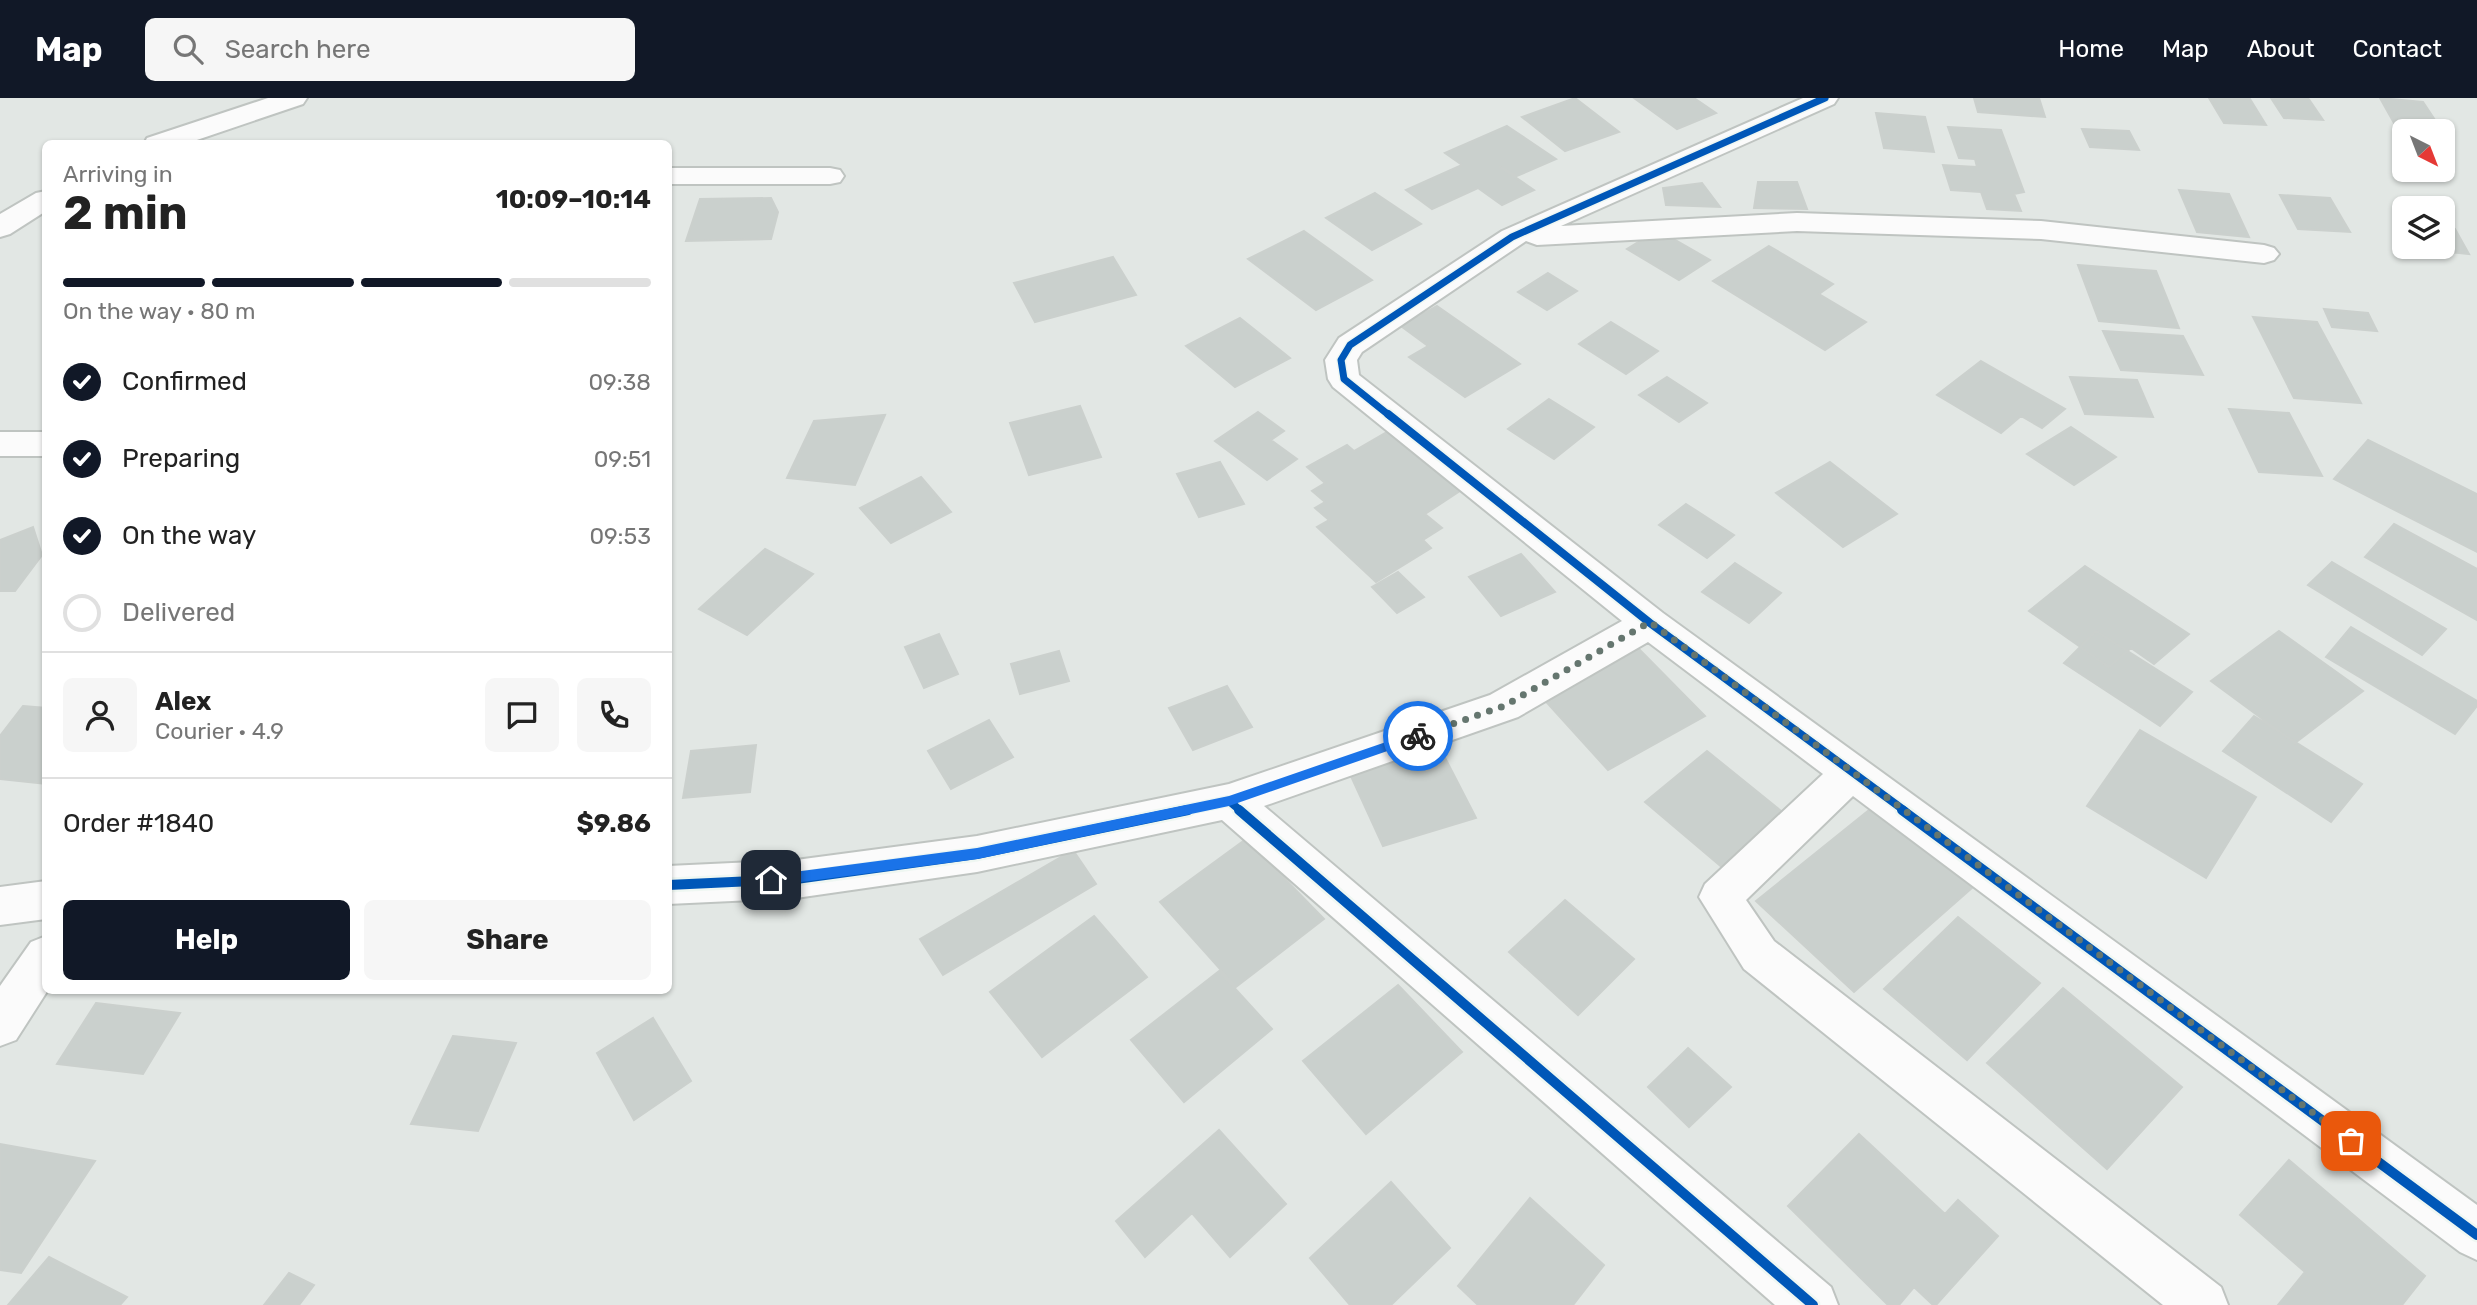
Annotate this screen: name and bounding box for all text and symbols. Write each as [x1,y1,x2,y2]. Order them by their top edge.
search box [145,18,635,81]
text: Map [35,30,103,69]
icon: search [169,30,207,68]
text: Search here [225,34,370,65]
text: Home [2058,35,2124,63]
text: Map [2162,35,2209,63]
text: About [2247,35,2315,63]
text: Contact [2353,35,2442,63]
north arrow [2392,119,2455,182]
map controls [2392,119,2455,259]
text: Arriving in [63,160,173,188]
text: 10:09–10:14 [496,184,651,215]
text: 2 min [63,186,188,241]
button: layers [2392,196,2455,259]
text: On the way · 80 m [63,297,255,325]
icon: check [63,363,101,401]
text: Confirmed [122,366,247,397]
text: 09:38 [588,368,651,396]
icon: check [63,440,101,478]
text: Preparing [122,443,240,474]
text: 09:51 [594,445,651,473]
icon: check [63,517,101,555]
text: On the way [122,520,256,551]
text: 09:53 [589,522,651,550]
text: Delivered [122,597,235,628]
button: person [63,678,137,752]
button: chat [485,678,559,752]
button: phone [577,678,651,752]
text: Alex [155,686,211,717]
courier [1383,701,1453,771]
text: Courier · 4.9 [155,717,284,745]
icon: bike [1399,717,1437,755]
text: Order #1840 [63,808,214,839]
text: $9.86 [577,808,651,839]
pin [741,850,801,910]
icon: home [752,861,790,899]
button: Help [63,900,350,980]
button: Share [364,900,651,980]
pin [2321,1111,2381,1171]
icon: bag [2332,1122,2370,1160]

